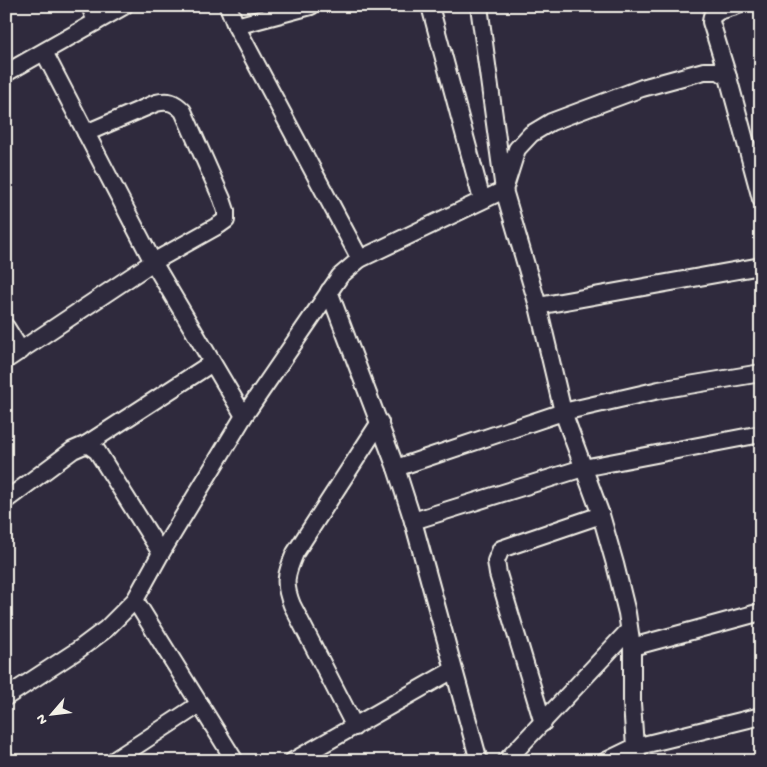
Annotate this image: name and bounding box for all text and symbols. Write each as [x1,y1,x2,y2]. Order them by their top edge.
north arrow [28,690,78,740]
text: N [33,711,52,727]

